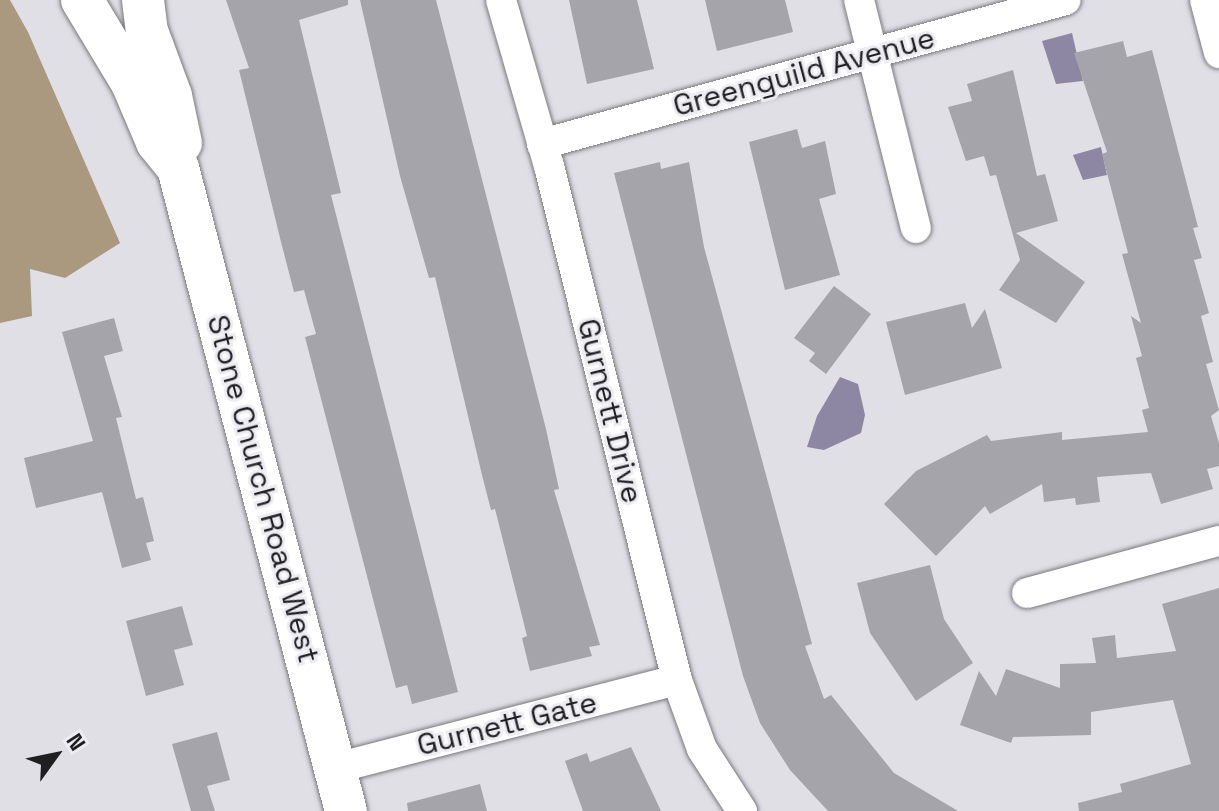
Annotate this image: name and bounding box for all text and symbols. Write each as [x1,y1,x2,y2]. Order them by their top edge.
street label: Greenguild Avenue [669,20,939,124]
street label: Stone Church Road West [199,311,327,667]
street label: Gurnett Drive [570,315,650,507]
street label: Gurnett Gate [413,684,601,764]
north arrow [16,715,96,795]
text: N [60,728,92,756]

